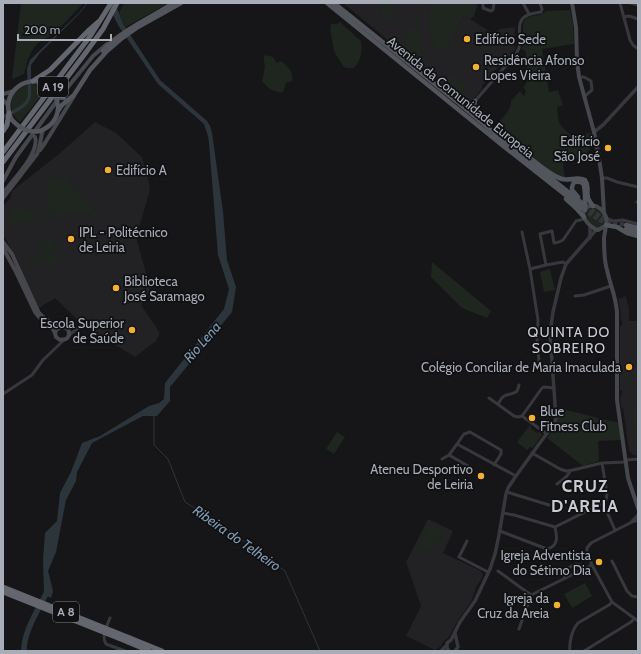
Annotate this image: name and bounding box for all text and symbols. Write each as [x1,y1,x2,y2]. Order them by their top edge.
scale bar [18,16,111,42]
text: 200 m [24,22,60,37]
place label: Edifício Sede [475,31,546,47]
street label: Avenida da Comunidade Europeia [384,33,538,162]
marker: Edifício Sede [462,34,472,44]
place label: Residência Afonso Lopes Vieira [484,52,584,83]
marker: Residência Afonso Lopes Vieira [471,62,481,72]
road number: A 19 [38,77,68,97]
place label: Edifício São José [554,133,600,164]
marker: Edifício São José [603,143,613,153]
place label: Edifício A [116,162,167,178]
marker: Edifício A [103,165,113,175]
place label: IPL - Politécnico de Leiria [79,224,168,255]
marker: IPL - Politécnico de Leiria [66,234,76,244]
place label: Biblioteca José Saramago [123,273,205,304]
marker: Biblioteca José Saramago [111,283,121,293]
place label: Escola Superior de Saúde [40,315,125,346]
water label: Rio Lena [179,318,225,366]
district label: QUINTA DO SOBREIRO [528,323,610,357]
marker: Escola Superior de Saúde [127,325,137,335]
place label: Colégio Conciliar de Maria Imaculada [421,359,622,375]
marker: Colégio Conciliar de Maria Imaculada [624,362,634,372]
place label: Blue Fitness Club [540,403,607,434]
marker: Blue Fitness Club [527,413,537,423]
place label: Ateneu Desportivo de Leiria [370,461,474,492]
marker: Ateneu Desportivo de Leiria [476,471,486,481]
district label: CRUZ D'AREIA [551,476,619,516]
water label: Ribeira do Telheiro [190,501,284,575]
place label: Igreja Adventista do Sétimo Dia [501,547,592,578]
marker: Igreja Adventista do Sétimo Dia [594,557,604,567]
place label: Igreja da Cruz da Areia [477,590,550,621]
marker: Igreja da Cruz da Areia [552,600,562,610]
road number: A 8 [53,602,79,622]

